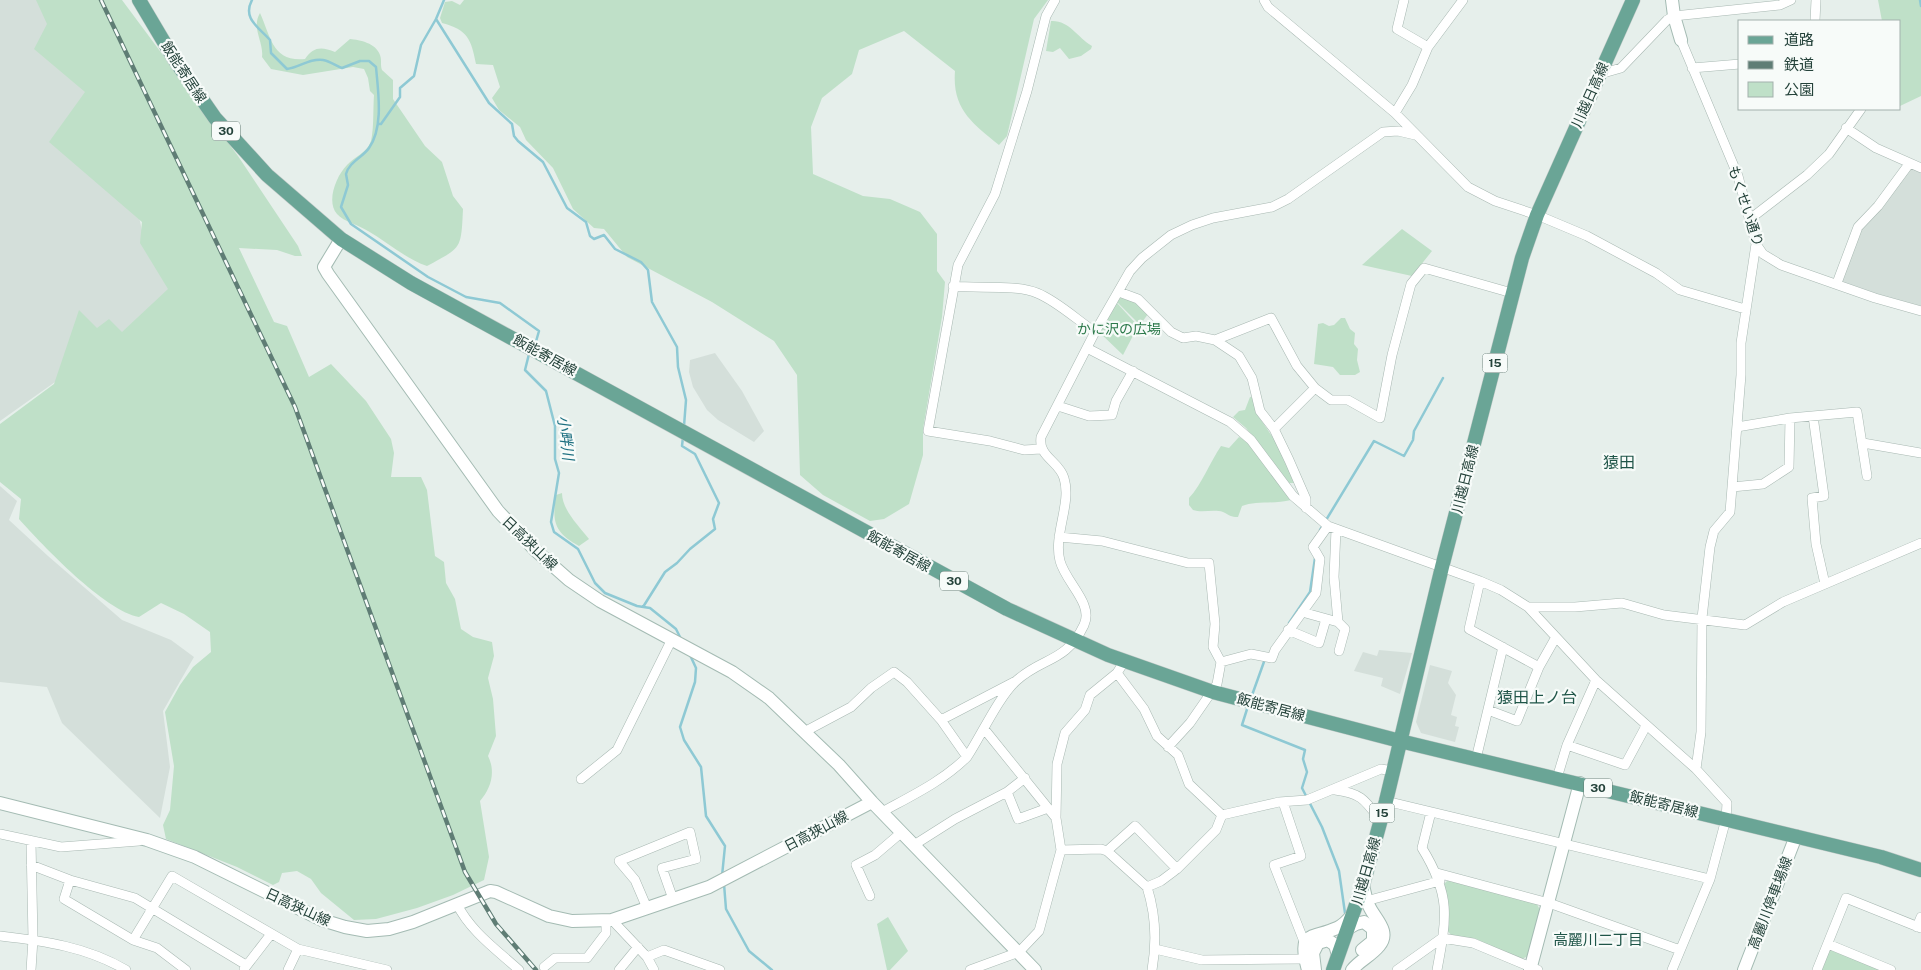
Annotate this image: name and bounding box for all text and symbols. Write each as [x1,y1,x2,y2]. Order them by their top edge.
legend [1738,20,1901,110]
text: 道路 [1784,31,1814,48]
street label: 飯能寄居線 [158,38,210,106]
text: 鉄道 [1784,56,1814,73]
street label: 川越日高線 [1568,60,1612,130]
text: 公園 [1784,81,1814,98]
road number: 30 [212,122,240,140]
street label: もくせい通り [1725,164,1767,248]
park label: かに沢の広場 [1077,321,1161,337]
street label: 飯能寄居線 [511,331,579,379]
road number: 15 [1482,353,1508,372]
water label: 小畔川 [555,415,577,463]
street label: 川越日高線 [1449,443,1481,515]
district label: 猿田 [1603,453,1635,472]
street label: 日高狭山線 [499,513,561,573]
street label: 飯能寄居線 [865,527,933,575]
road number: 30 [940,572,968,590]
district label: 猿田上ノ台 [1497,688,1577,707]
street label: 飯能寄居線 [1235,690,1307,724]
road number: 30 [1584,778,1612,798]
street label: 飯能寄居線 [1628,788,1700,820]
road number: 15 [1370,804,1394,822]
street label: 日高狭山線 [781,808,851,854]
street label: 川越日高線 [1349,835,1383,907]
street label: 高麗川停車場線 [1745,854,1795,952]
street label: 日高狭山線 [263,885,333,929]
district label: 高麗川二丁目 [1553,931,1643,948]

